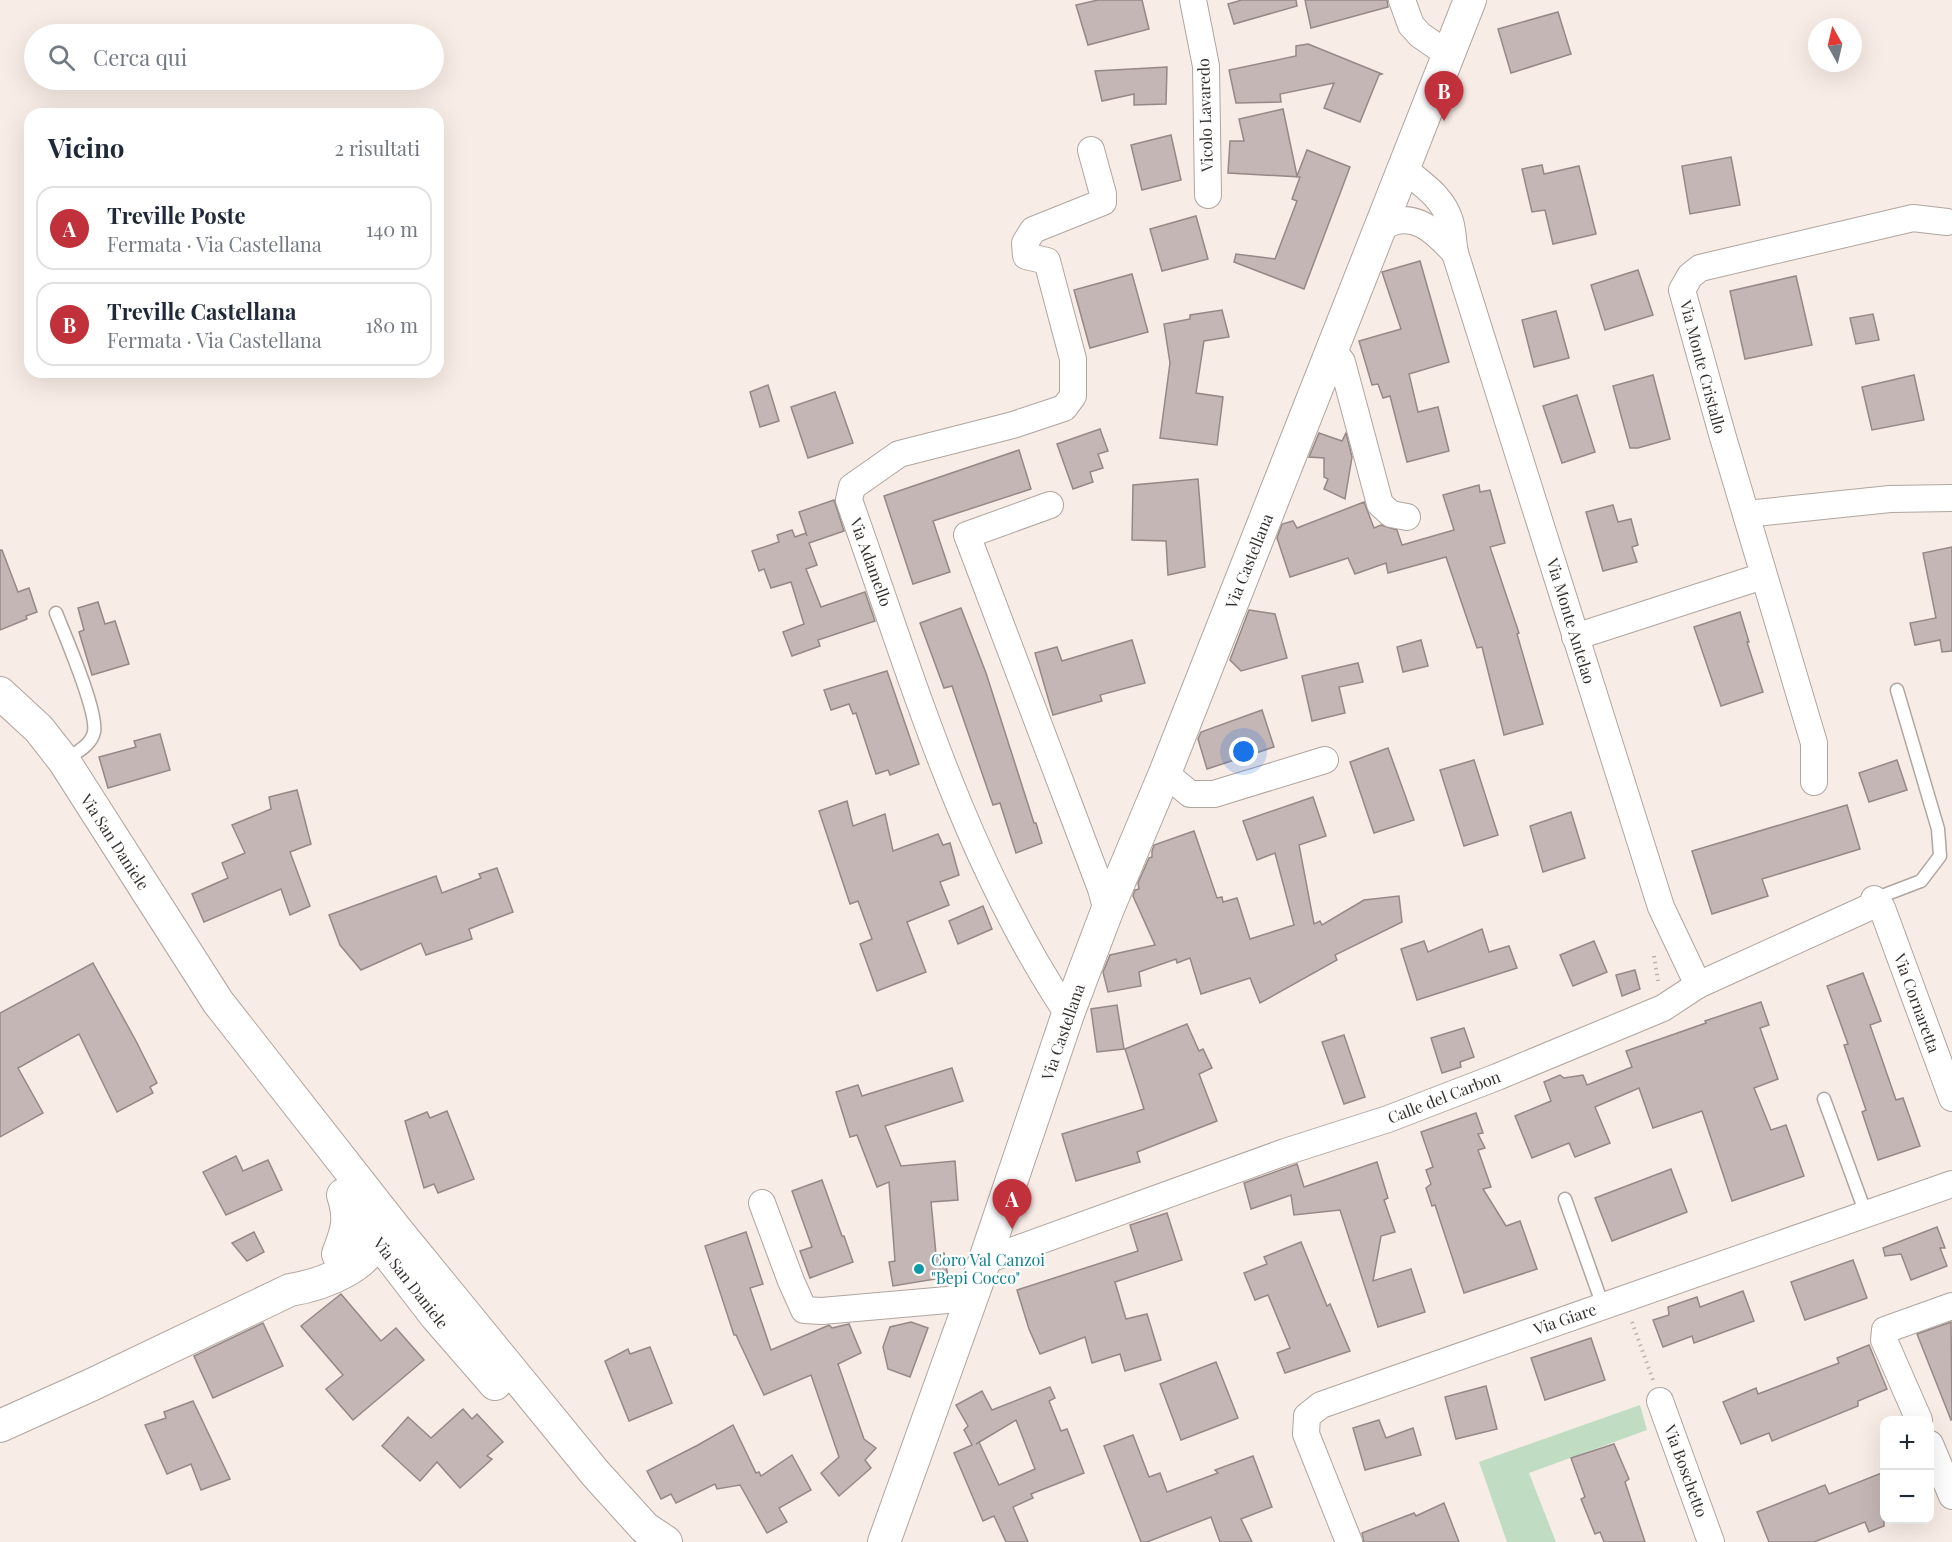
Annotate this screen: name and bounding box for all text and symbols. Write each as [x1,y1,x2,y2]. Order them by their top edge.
north arrow [1808,18,1862,72]
search box [24,24,444,90]
icon: search [45,41,78,74]
text: Cerca qui [93,42,187,72]
street label: Vicolo Lavaredo [1192,58,1217,173]
pin: B [1424,72,1464,121]
text: Vicino [48,130,125,165]
text: 2 risultati [334,134,420,161]
text: Treville Poste [107,200,246,230]
text: A [63,215,76,242]
text: 140 m [366,215,418,242]
text: Fermata · Via Castellana [107,230,322,257]
text: Treville Castellana [107,296,296,326]
street label: Via Monte Cristallo [1675,297,1731,436]
text: B [63,311,76,338]
text: 180 m [365,311,418,338]
text: Fermata · Via Castellana [107,326,322,353]
street label: Via Castellana [1220,510,1277,612]
street label: Via Adamello [845,514,897,609]
street label: Via Monte Antelao [1542,555,1601,686]
your location [1229,737,1258,766]
street label: Via San Daniele [76,789,154,894]
street label: Via Cornaretta [1889,949,1945,1055]
street label: Via Castellana [1036,981,1089,1084]
street label: Calle del Carbon [1384,1065,1504,1128]
pin: A [992,1180,1032,1229]
street label: Via San Daniele [368,1232,454,1333]
place label: Coro Val Canzoi "Bepi Cocco" [931,1249,1045,1288]
marker: Coro Val Canzoi "Bepi Cocco" [912,1262,926,1276]
street label: Via Giare [1530,1298,1599,1339]
map controls [1880,1416,1934,1524]
button: + [1880,1416,1934,1470]
street label: Via Boschetto [1660,1421,1713,1520]
button: − [1880,1470,1934,1524]

